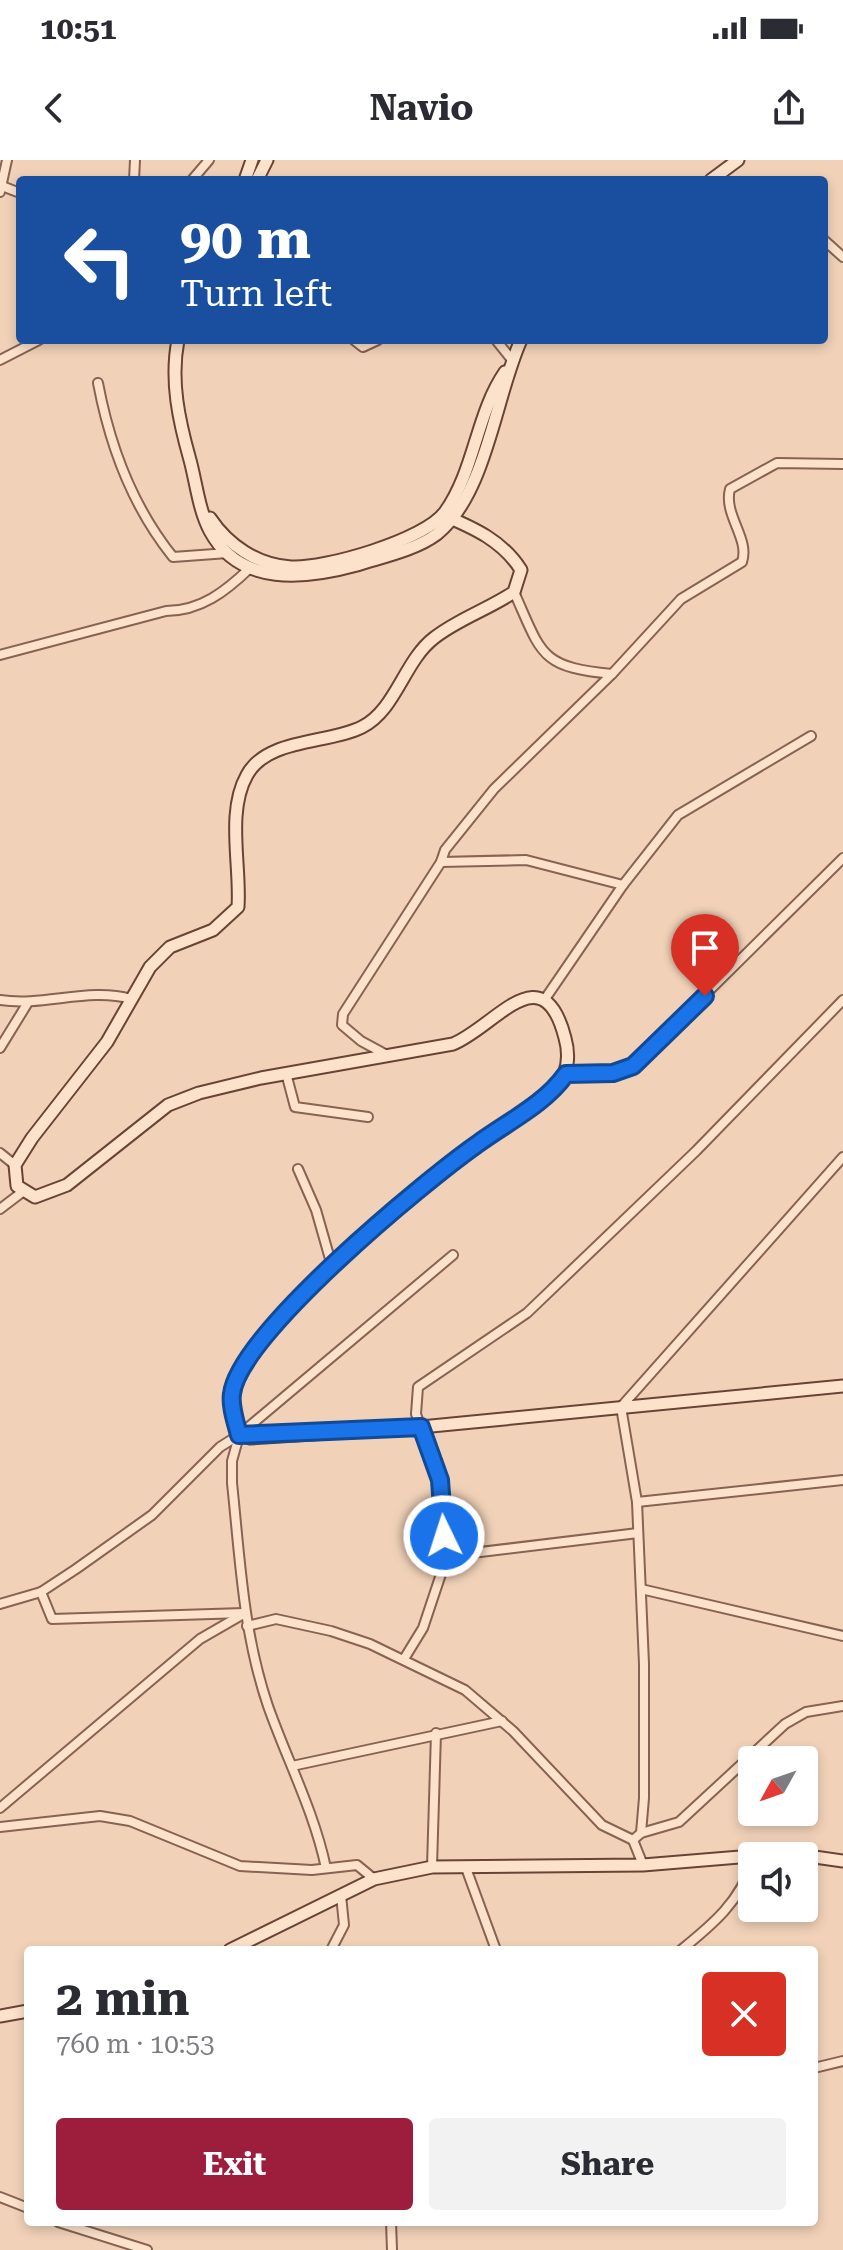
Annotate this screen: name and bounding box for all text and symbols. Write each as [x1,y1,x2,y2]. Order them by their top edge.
text: 10:51 [40,11,117,46]
icon: back [32,86,76,130]
icon: share [767,86,811,130]
text: Navio [369,87,474,129]
text: 90 m [180,206,311,272]
icon: left [48,208,152,312]
text: Turn left [180,273,332,315]
pin [671,914,739,996]
icon: arrive [683,926,727,970]
position arrow [402,1494,486,1578]
north arrow [738,1746,818,1826]
map controls [738,1746,818,1922]
button: sound [738,1842,818,1922]
text: 2 min [56,1971,189,2027]
button: close [702,1972,786,2056]
text: 760 m · 10:53 [56,2029,215,2059]
button: Exit [56,2118,413,2210]
button: Share [429,2118,786,2210]

